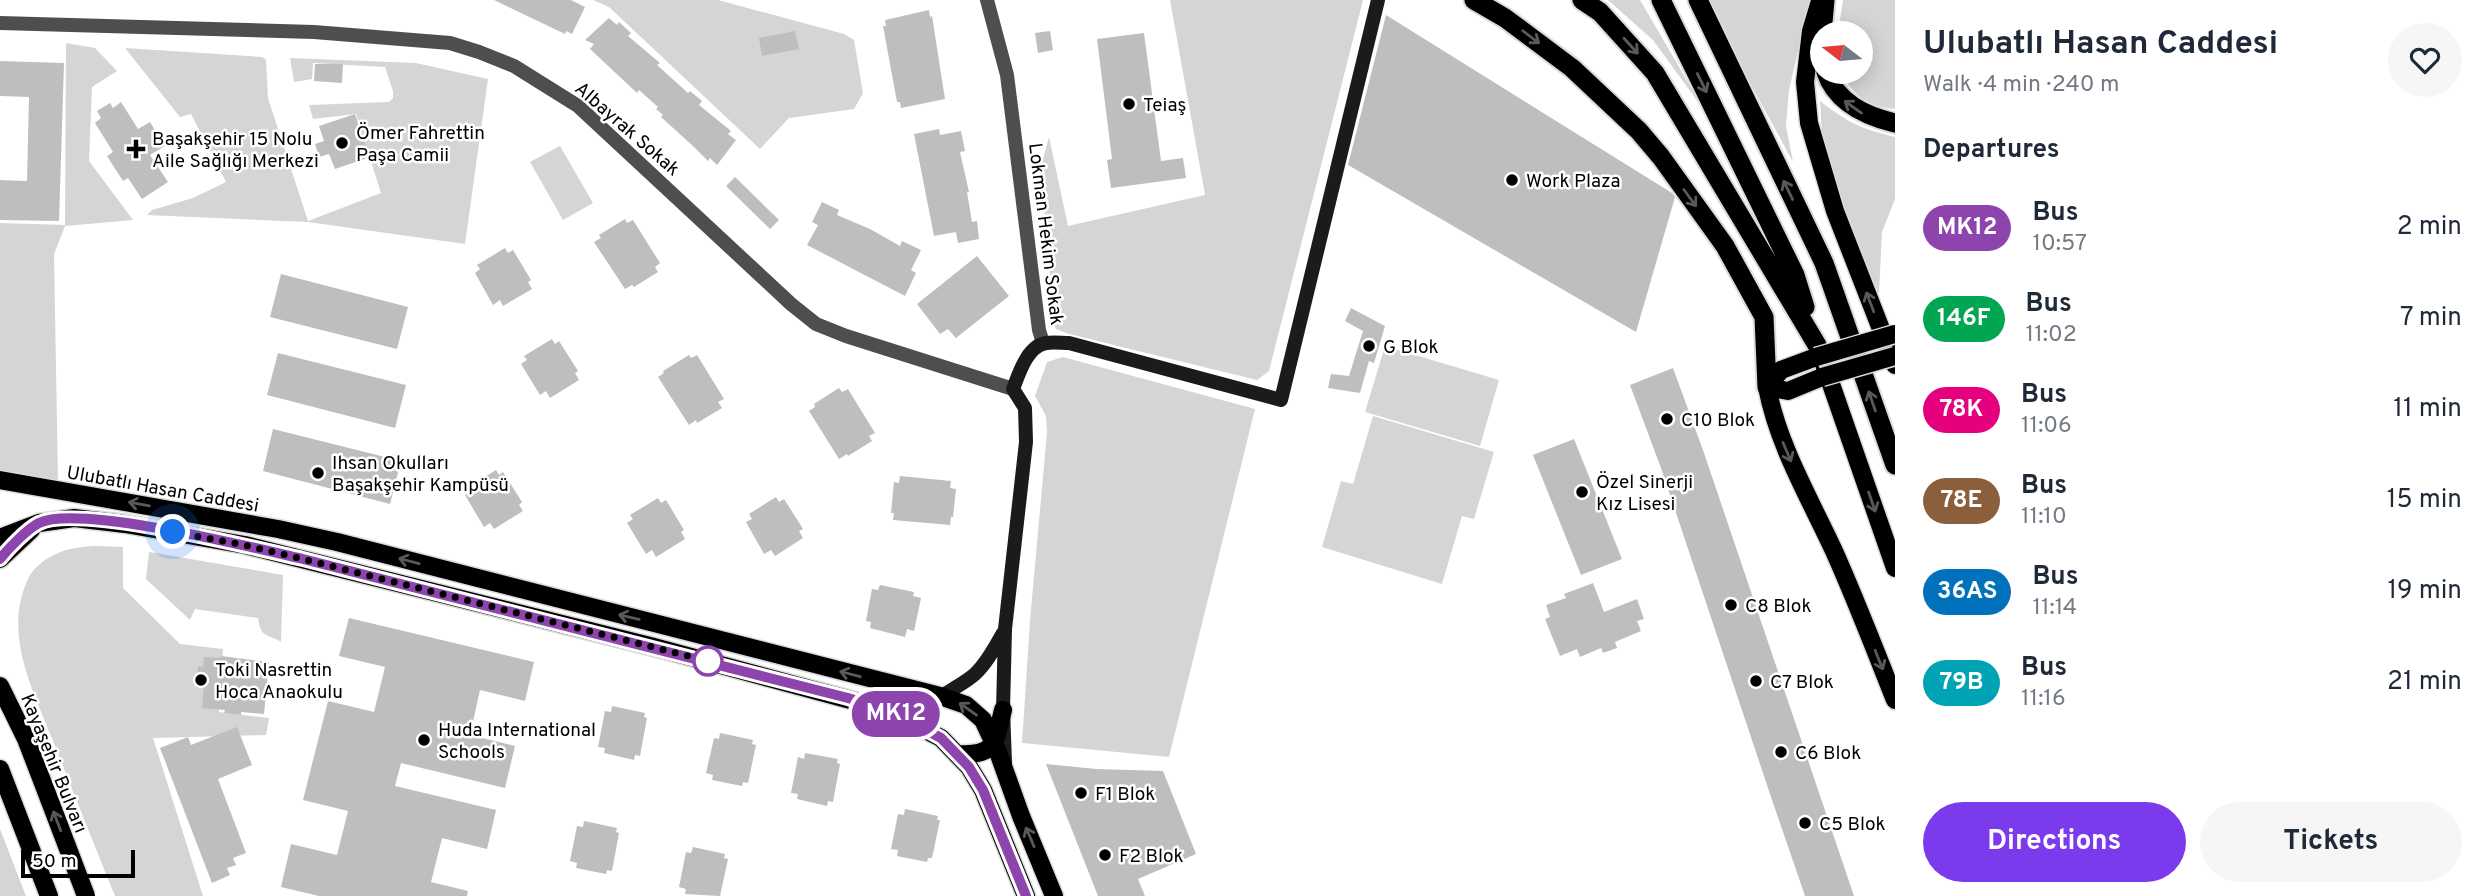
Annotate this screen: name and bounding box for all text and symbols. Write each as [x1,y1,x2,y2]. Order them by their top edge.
north arrow [1810,21,1872,84]
map controls [1810,21,1873,84]
button: heart [2388,23,2462,97]
text: Ulubatlı Hasan Caddesi [1923,24,2278,66]
one-way arrow [1521,30,1539,45]
one-way arrow [1623,37,1639,55]
text: Walk · 4 min · 240 m [1923,71,2119,100]
one-way arrow [1695,72,1709,93]
street label: Albayrak Sokak [569,77,684,182]
place label: Teiaş [1143,94,1186,118]
marker: Teiaş [1121,96,1137,112]
one-way arrow [1844,100,1863,114]
place label: Ömer Fahrettin Paşa Camii [356,121,485,168]
place label: Başakşehir 15 Nolu Aile Sağlığı Merkezi [152,128,319,174]
text: Departures [1923,134,2060,167]
marker: Ömer Fahrettin Paşa Camii [334,135,350,151]
marker: Başakşehir 15 Nolu Aile Sağlığı Merkezi [126,139,146,159]
street label: Lokman Hekim Sokak [1022,142,1068,327]
place label: Work Plaza [1526,170,1620,194]
marker: Work Plaza [1504,172,1520,188]
one-way arrow [1781,180,1795,201]
one-way arrow [1683,188,1697,207]
text: Bus [2032,197,2079,230]
text: 2 min [2397,211,2462,244]
text: MK12 [1937,213,1997,243]
text: 10:57 [2032,230,2087,259]
text: Bus [2026,288,2072,321]
one-way arrow [1863,291,1875,313]
text: 7 min [2400,302,2462,335]
text: 146F [1937,304,1991,334]
text: 11:02 [2026,321,2077,350]
place label: G Blok [1383,336,1439,360]
marker: G Blok [1361,338,1377,354]
text: Bus [2021,379,2067,412]
one-way arrow [1865,390,1877,412]
text: 11 min [2393,393,2462,426]
text: 78K [1939,395,1984,425]
place label: C10 Blok [1681,409,1755,433]
marker: C10 Blok [1659,411,1675,427]
text: 11:06 [2021,412,2072,441]
one-way arrow [1782,440,1795,462]
place label: Ihsan Okulları Başakşehir Kampüsü [332,452,509,498]
street label: Ulubatlı Hasan Caddesi [65,461,261,519]
marker: Ihsan Okulları Başakşehir Kampüsü [310,465,326,481]
place label: Özel Sinerji Kız Lisesi [1596,470,1693,517]
text: Bus [2021,470,2067,503]
marker: Özel Sinerji Kız Lisesi [1574,484,1590,500]
text: 15 min [2387,484,2462,517]
text: 78E [1940,486,1983,516]
one-way arrow [1867,490,1879,512]
one-way arrow [128,497,151,510]
text: 11:10 [2021,503,2067,532]
your location [155,514,190,549]
one-way arrow [398,554,421,567]
text: Bus [2032,561,2079,594]
text: 19 min [2387,575,2462,608]
text: 36AS [1937,577,1997,607]
text: 11:14 [2032,594,2077,623]
place label: C8 Blok [1745,595,1812,619]
marker: C8 Blok [1723,597,1739,613]
one-way arrow [618,610,641,623]
unlabelled marker [693,646,723,676]
one-way arrow [1873,649,1886,670]
text: Bus [2021,652,2067,685]
place label: Toki Nasrettin Hoca Anaokulu [215,659,343,705]
text: 21 min [2387,666,2462,699]
one-way arrow [839,667,862,680]
text: 79B [1939,668,1984,698]
place label: C7 Blok [1770,671,1834,695]
marker: Toki Nasrettin Hoca Anaokulu [193,672,209,688]
marker: C7 Blok [1748,673,1764,689]
text: 11:16 [2021,685,2066,714]
street label: Kayaşehir Bulvarı [14,691,92,837]
line badge: MK12 [847,691,945,737]
text: MK12 [866,699,926,729]
one-way arrow [959,702,978,716]
place label: Huda International Schools [438,719,596,765]
marker: Huda International Schools [416,732,432,748]
place label: C6 Blok [1795,742,1861,766]
marker: C6 Blok [1773,744,1789,760]
place label: F1 Blok [1095,783,1155,807]
marker: F1 Blok [1073,785,1089,801]
button: Directions [1923,802,2186,882]
button: Tickets [2200,802,2462,882]
one-way arrow [49,810,62,832]
place label: C5 Blok [1819,813,1886,837]
marker: C5 Blok [1797,815,1813,831]
one-way arrow [1022,827,1035,848]
place label: F2 Blok [1119,845,1184,869]
scale bar [21,847,135,879]
marker: F2 Blok [1097,847,1113,863]
text: 50 m [32,850,77,874]

